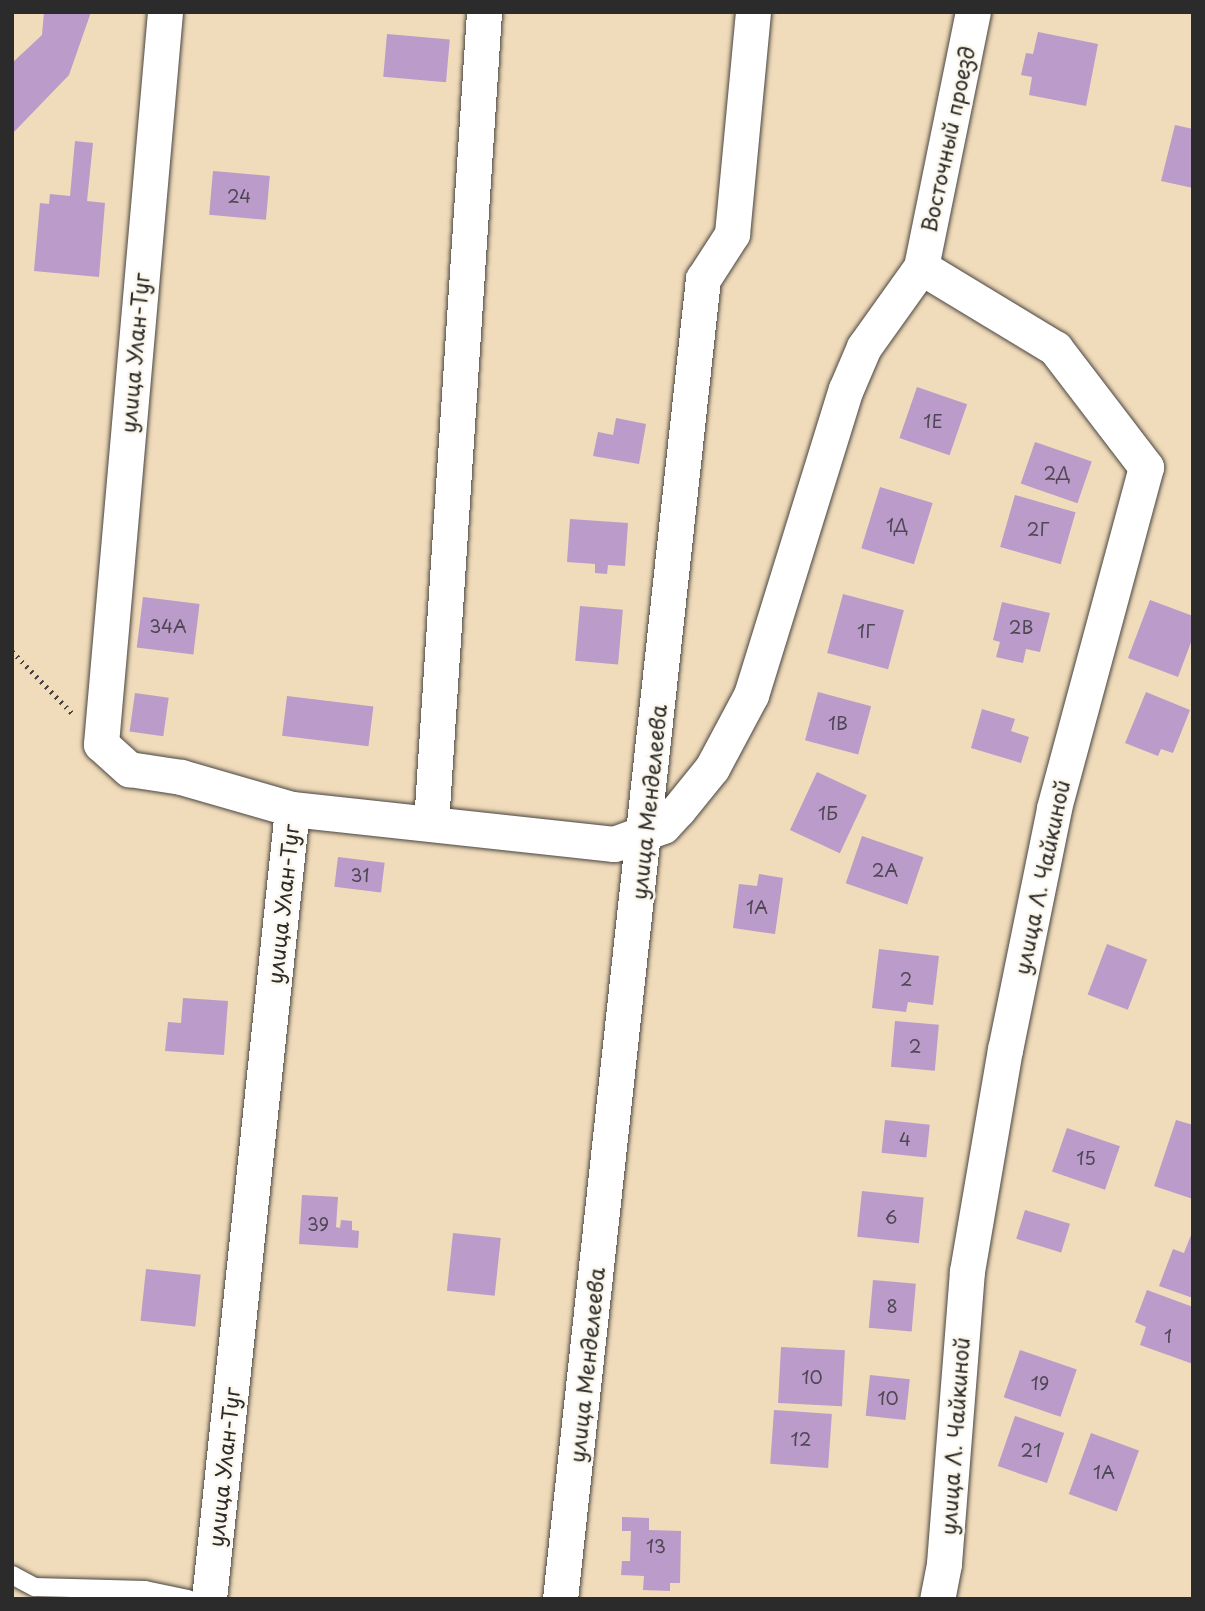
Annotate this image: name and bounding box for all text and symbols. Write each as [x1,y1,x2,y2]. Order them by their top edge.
street label: Восточный проезд [915,44,979,234]
house number: 24 [227,185,251,207]
street label: улица Улан-Туг [114,271,154,435]
house number: 1Е [923,410,943,432]
house number: 2Д [1044,462,1070,484]
house number: 1Д [886,514,908,536]
house number: 2Г [1027,518,1049,540]
house number: 34А [149,615,187,637]
house number: 2В [1009,616,1033,638]
house number: 1Г [857,620,875,642]
street label: улица Менделеева [625,703,671,901]
house number: 1В [828,712,848,734]
street label: улица Л. Чайкиной [1008,777,1074,977]
house number: 1Б [818,802,838,824]
street label: улица Улан-Туг [261,822,303,986]
house number: 2А [872,859,898,881]
house number: 31 [351,864,369,886]
house number: 1А [746,896,768,918]
house number: 2 [900,968,912,990]
house number: 2 [909,1035,921,1057]
house number: 4 [899,1128,911,1150]
house number: 15 [1076,1147,1096,1169]
house number: 6 [885,1206,897,1228]
house number: 39 [307,1213,329,1235]
street label: улица Менделеева [563,1266,609,1464]
house number: 8 [886,1295,898,1317]
house number: 1 [1164,1325,1172,1347]
street label: улица Л. Чайкиной [934,1336,974,1536]
house number: 10 [801,1366,823,1388]
house number: 19 [1031,1372,1049,1394]
street label: улица Улан-Туг [202,1385,244,1549]
house number: 10 [877,1387,899,1409]
house number: 12 [791,1428,811,1450]
house number: 21 [1021,1439,1041,1461]
house number: 1А [1093,1461,1115,1483]
house number: 13 [646,1535,666,1557]

